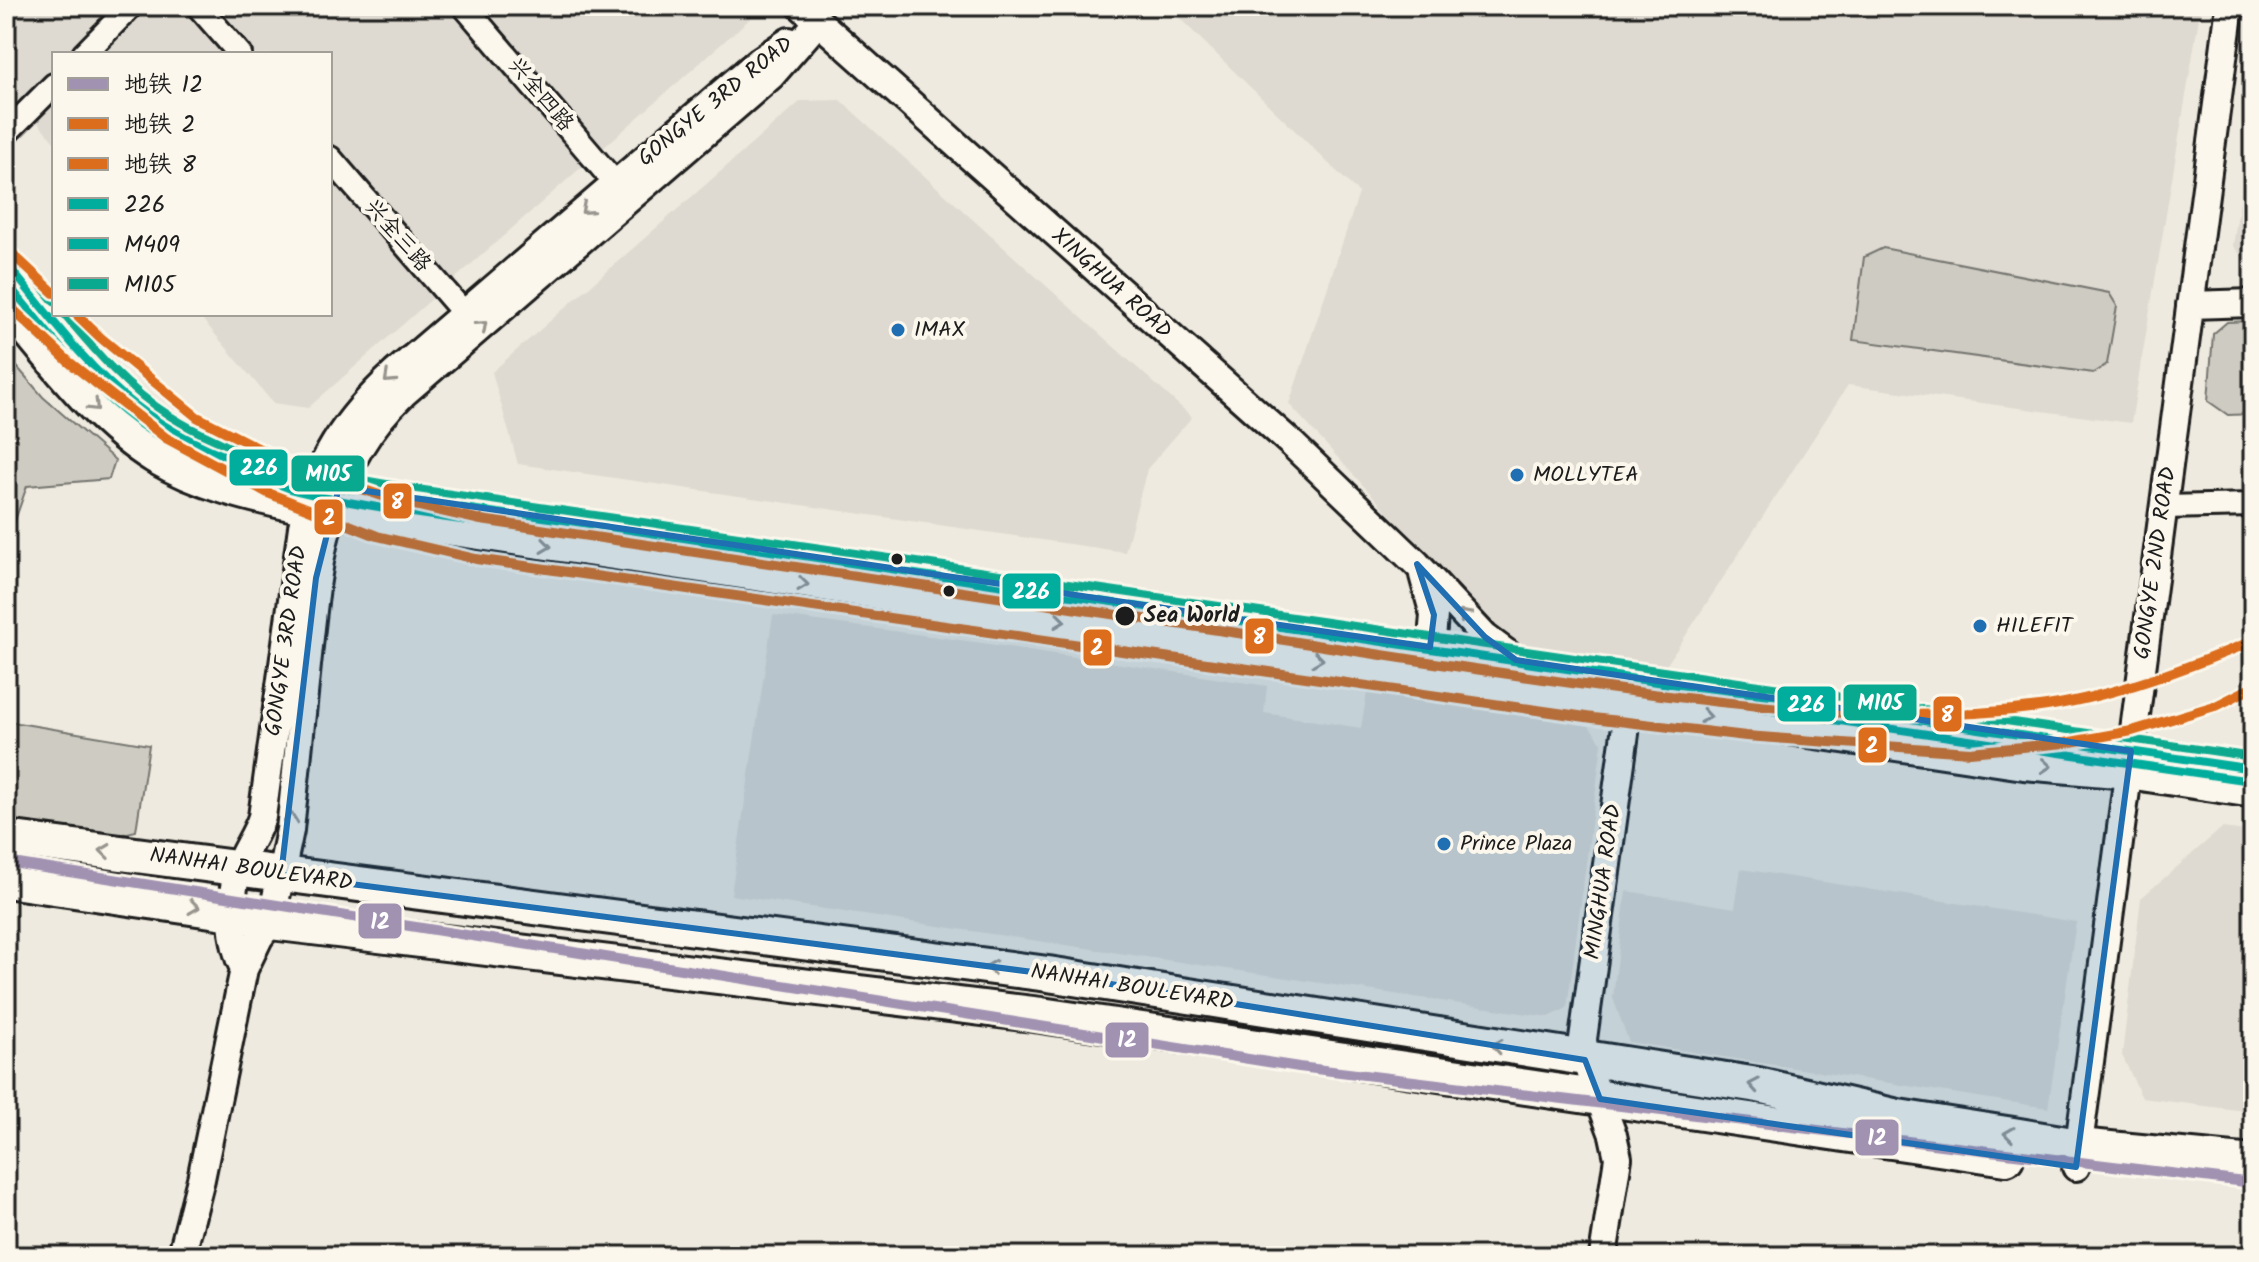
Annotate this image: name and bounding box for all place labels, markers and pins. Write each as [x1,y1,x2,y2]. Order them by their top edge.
place label: IMAX [914,313,966,348]
marker: IMAX [889,321,907,339]
place label: MOLLYTEA [1533,458,1639,493]
marker: MOLLYTEA [1508,466,1526,484]
unlabelled marker [889,551,905,567]
unlabelled marker [941,583,957,599]
place label: Sea World [1144,599,1241,634]
marker: Sea World [1113,604,1137,628]
place label: HILEFIT [1996,609,2075,644]
marker: HILEFIT [1971,617,1989,635]
place label: Prince Plaza [1460,827,1572,862]
marker: Prince Plaza [1435,835,1453,853]

